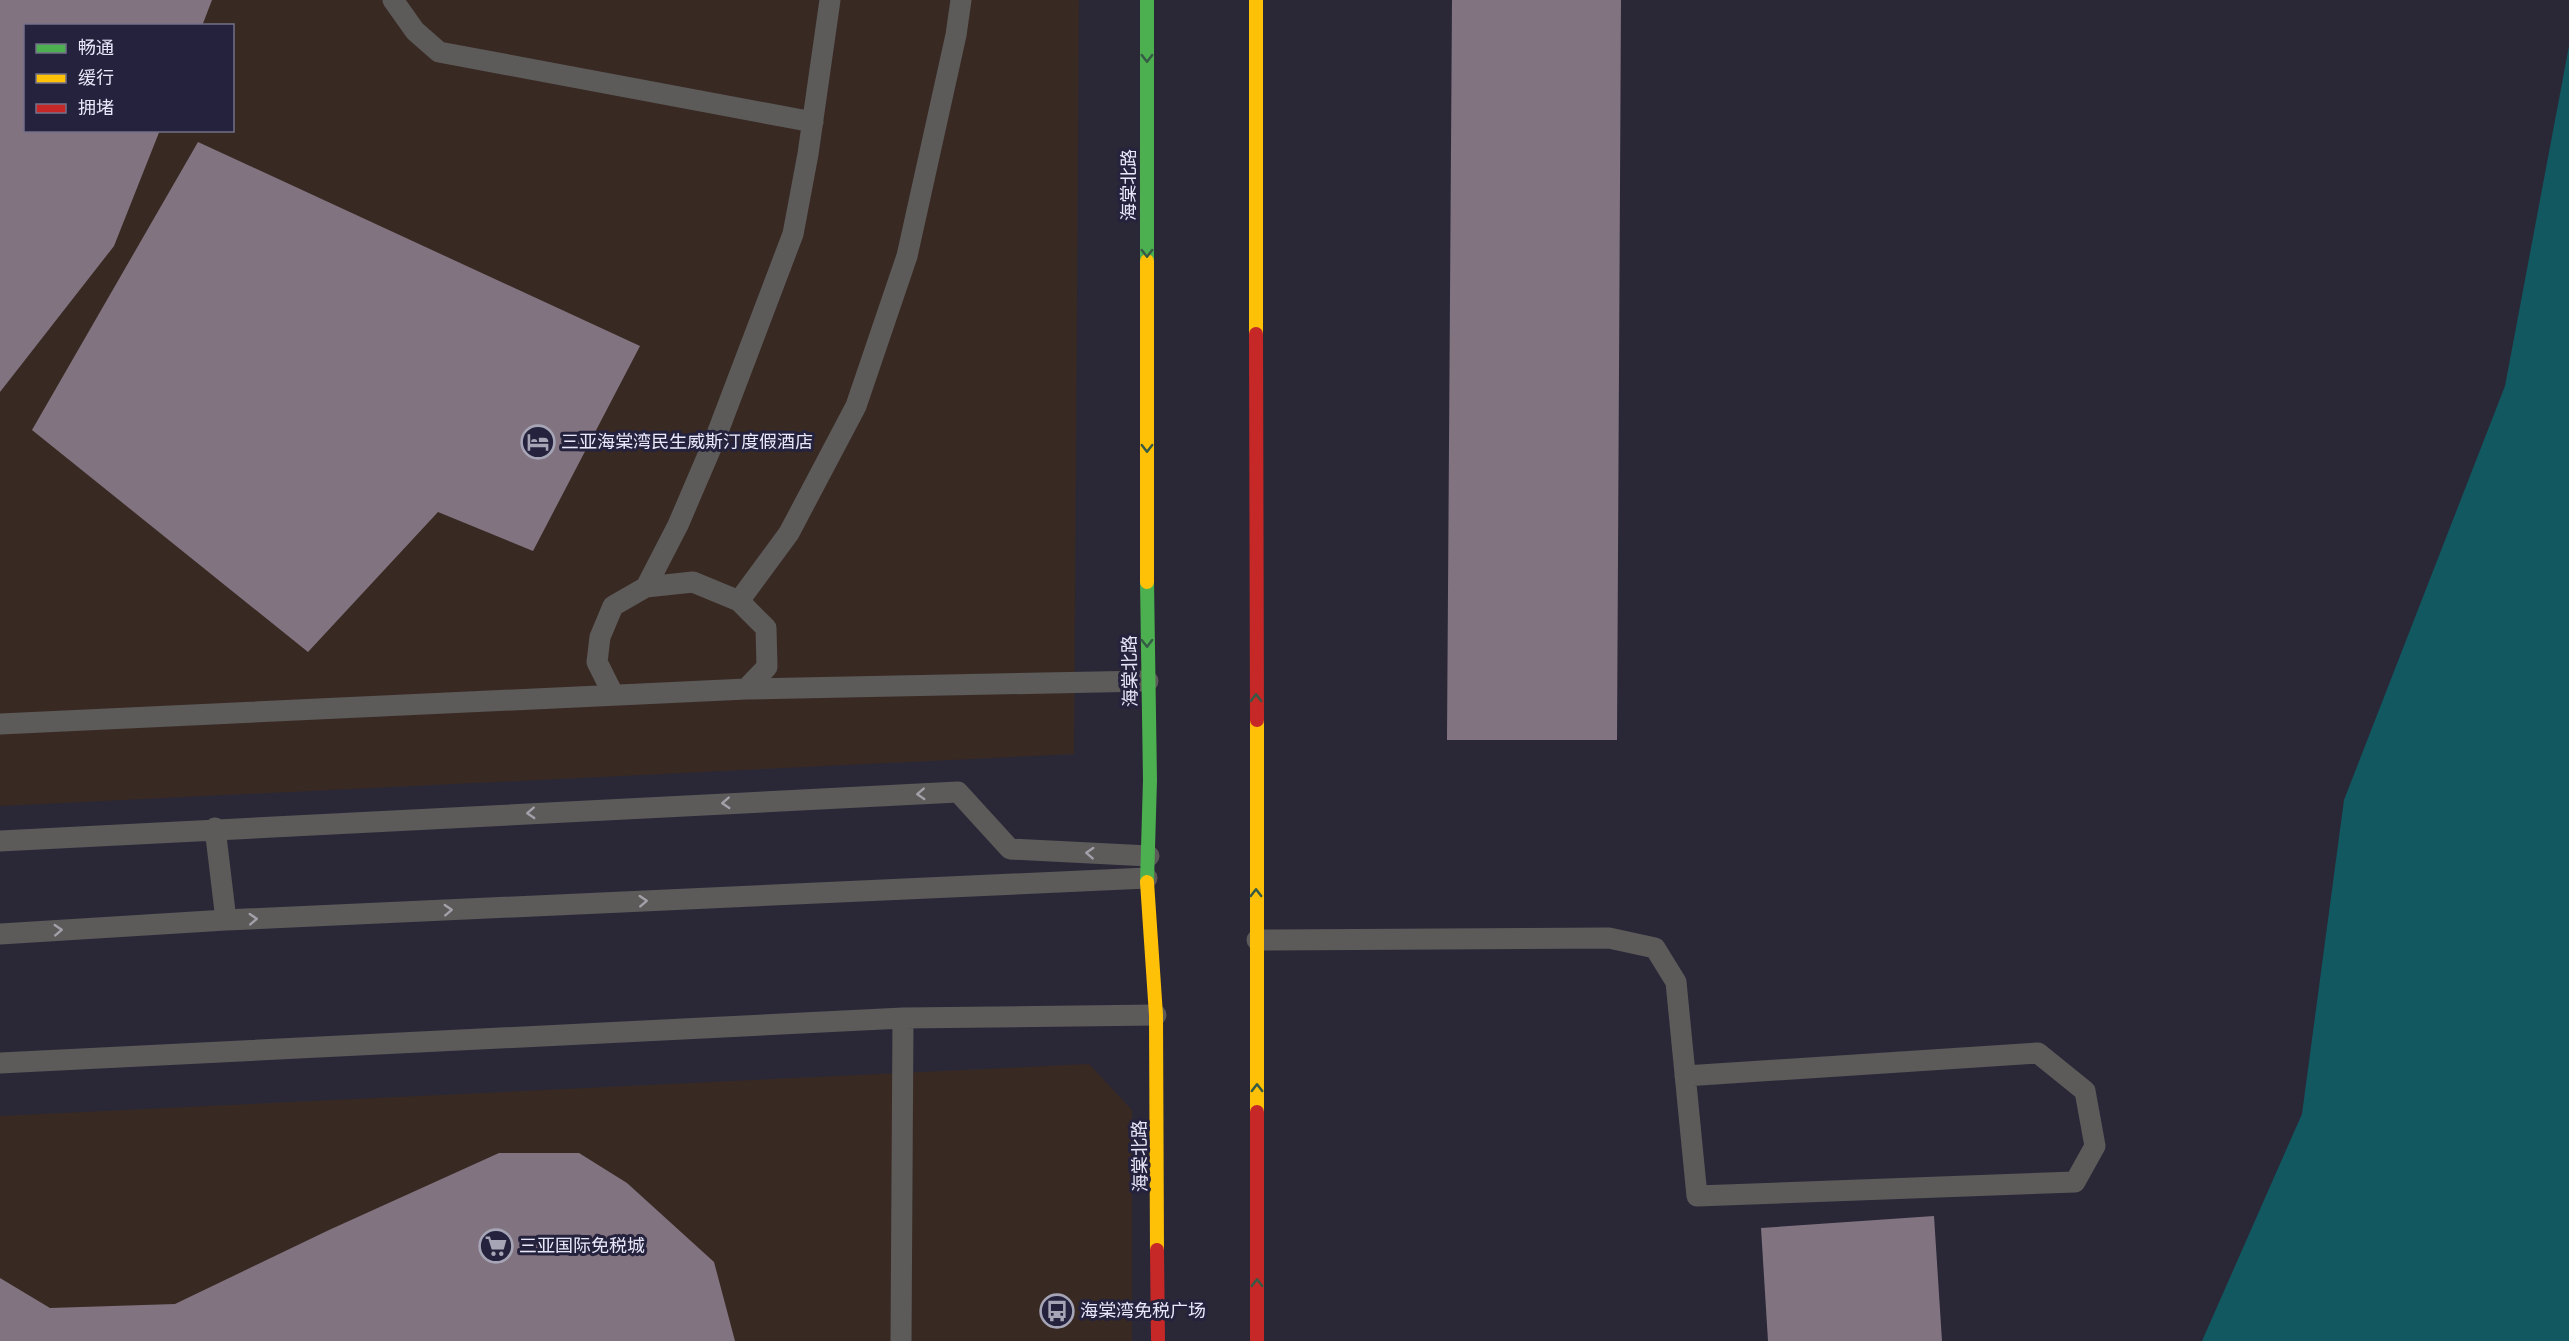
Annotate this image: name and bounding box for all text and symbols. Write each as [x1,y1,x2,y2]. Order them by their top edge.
legend [24,24,234,132]
text: 畅通 [78,37,114,58]
one-way arrow [1141,54,1153,63]
text: 缓行 [78,67,114,88]
text: 拥堵 [78,97,114,118]
street label: 海棠北路 [1118,149,1139,221]
one-way arrow [1141,249,1153,258]
hotel icon: 三亚海棠湾民生威斯汀度假酒店 [520,424,556,460]
place label: 三亚海棠湾民生威斯汀度假酒店 [561,431,813,452]
one-way arrow [1141,444,1153,453]
street label: 海棠北路 [1118,635,1141,707]
one-way arrow [1141,639,1153,648]
one-way arrow [1250,693,1262,702]
one-way arrow [916,787,925,800]
one-way arrow [721,797,730,810]
one-way arrow [527,806,536,819]
one-way arrow [1086,847,1095,860]
one-way arrow [1250,888,1262,897]
one-way arrow [638,895,647,908]
one-way arrow [443,904,452,917]
one-way arrow [249,912,258,925]
one-way arrow [54,924,63,937]
one-way arrow [1251,1083,1263,1092]
street label: 海棠北路 [1128,1120,1151,1192]
supermarket icon: 三亚国际免税城 [478,1228,514,1264]
place label: 三亚国际免税城 [519,1235,645,1256]
one-way arrow [1251,1278,1263,1287]
bus stop icon: 海棠湾免税广场 [1039,1293,1075,1329]
place label: 海棠湾免税广场 [1080,1300,1206,1321]

